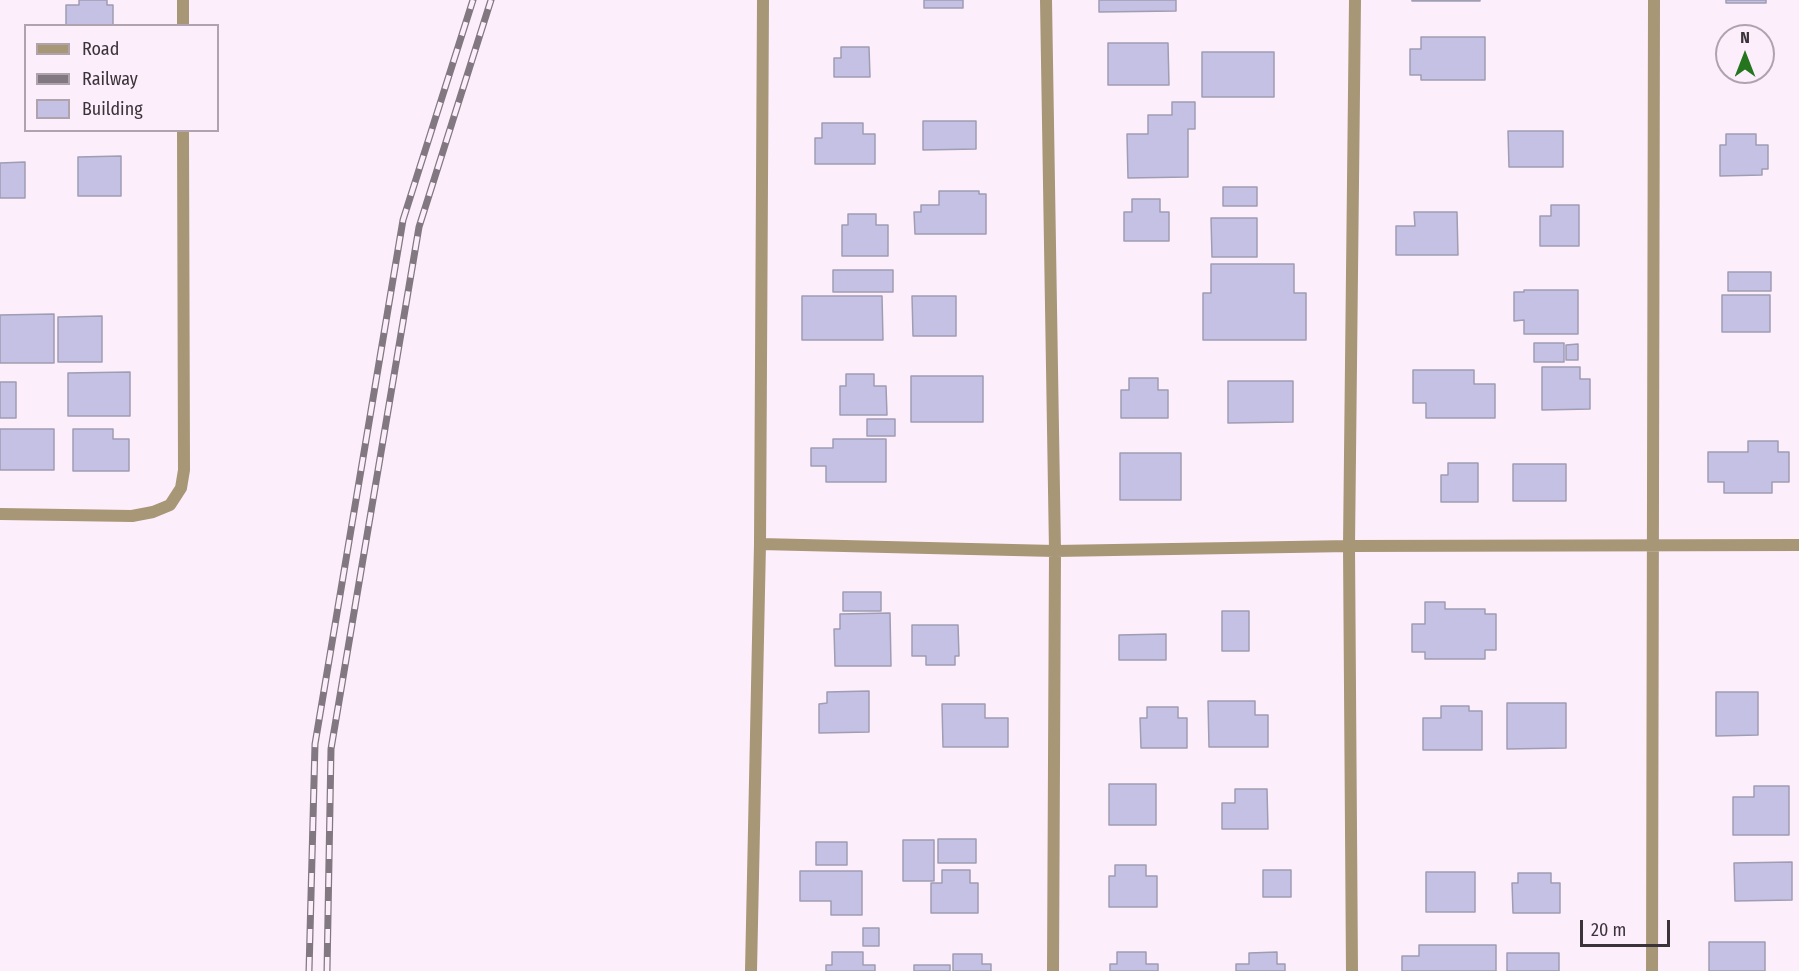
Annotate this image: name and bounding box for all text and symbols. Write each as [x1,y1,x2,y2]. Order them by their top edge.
legend [24,24,219,132]
north arrow [1715,24,1775,84]
text: N [1740,28,1750,47]
text: Road [82,38,119,60]
text: Railway [82,68,138,90]
text: Building [82,98,143,120]
scale bar [1583,908,1673,946]
text: 20 m [1591,919,1626,941]

